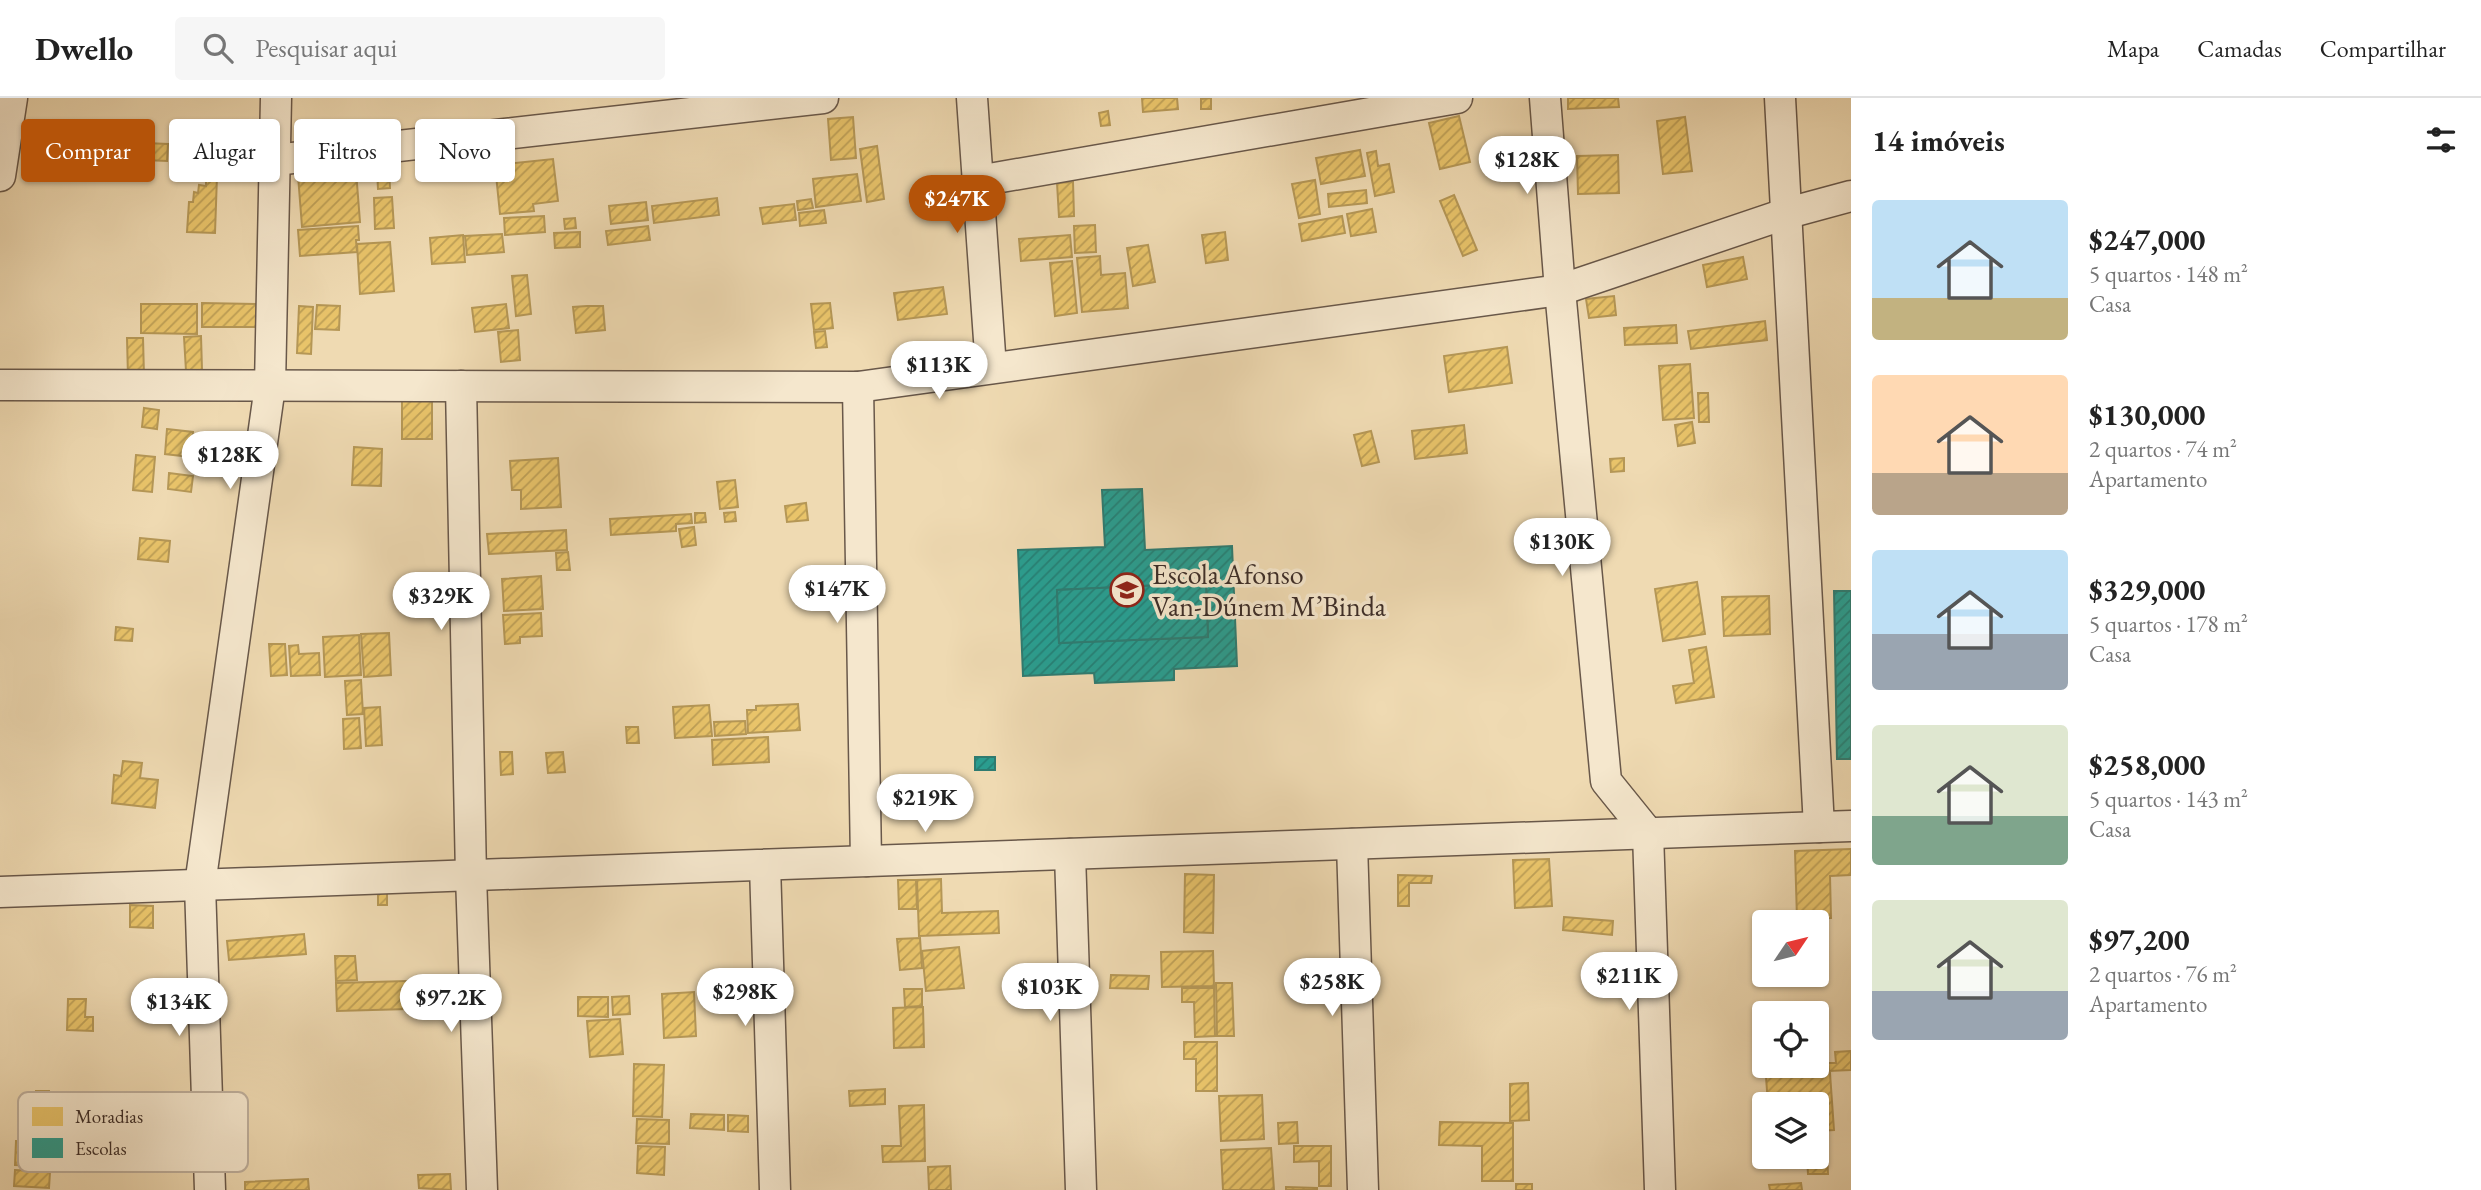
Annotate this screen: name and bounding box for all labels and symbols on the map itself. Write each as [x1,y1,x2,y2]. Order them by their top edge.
pin: $128K [1478,136,1576,196]
pin: $247K [908,176,1006,235]
pin: $113K [890,342,988,401]
pin: $128K [181,432,279,491]
pin: $130K [1513,518,1611,578]
place label: Escola Afonso Van-Dúnem M’Binda [1152,556,1387,624]
pin: $147K [788,566,886,625]
school or university icon: Escola Afonso Van-Dúnem M’Binda [1108,571,1146,609]
pin: $329K [392,573,490,632]
pin: $219K [876,774,974,834]
north arrow [1752,910,1829,987]
pin: $211K [1580,953,1678,1012]
pin: $258K [1283,958,1381,1018]
pin: $103K [1001,964,1099,1023]
pin: $298K [696,968,794,1028]
pin: $97.2K [394,974,508,1034]
pin: $134K [130,978,228,1038]
legend [18,1092,248,1172]
text: Moradias [75,1104,143,1129]
text: Escolas [75,1136,127,1161]

